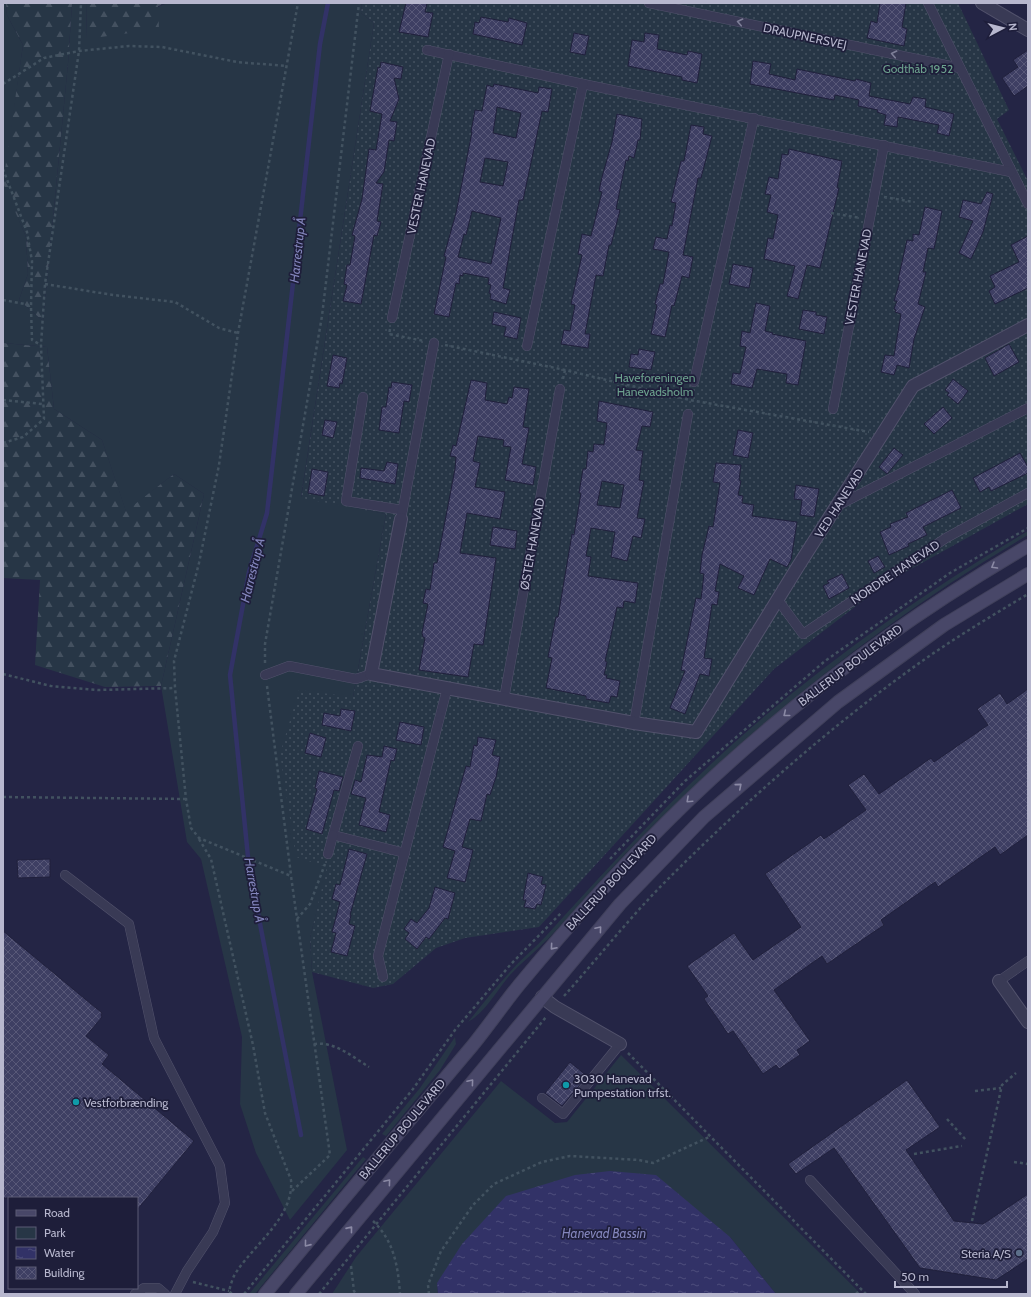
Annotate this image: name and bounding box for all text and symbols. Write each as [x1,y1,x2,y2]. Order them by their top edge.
north arrow [983,8,1023,48]
one-way arrow [737,18,743,27]
street label: DRAUPNERSVEJ [762,20,848,52]
text: N [1006,22,1020,31]
one-way arrow [891,51,898,59]
park label: Godthåb 1952 [883,61,953,76]
street label: VESTER HANEVAD [404,136,439,235]
water label: Harrestrup Å [285,216,308,284]
street label: VESTER HANEVAD [841,227,875,326]
park label: Haveforeningen Hanevadsholm [615,370,696,399]
street label: VED HANEVAD [811,465,867,540]
street label: ØSTER HANEVAD [517,497,548,591]
water label: Harrestrup Å [235,536,268,604]
street label: NORDRE HANEVAD [848,537,943,607]
one-way arrow [991,561,998,568]
street label: BALLERUP BOULEVARD [795,621,905,709]
one-way arrow [783,709,790,716]
one-way arrow [735,784,742,791]
one-way arrow [686,796,694,803]
street label: BALLERUP BOULEVARD [562,830,660,933]
water label: Harrestrup Å [241,856,270,924]
one-way arrow [595,926,602,933]
one-way arrow [550,942,557,949]
place label: 3030 Hanevad Pumpestation trfst. [574,1071,671,1100]
street label: BALLERUP BOULEVARD [356,1075,449,1182]
one-way arrow [467,1080,474,1087]
marker: 3030 Hanevad Pumpestation trfst. [561,1080,571,1090]
place label: Vestforbrænding [84,1095,169,1110]
marker: Vestforbrænding [71,1097,81,1107]
one-way arrow [384,1180,391,1187]
legend [8,1197,138,1289]
text: Road [44,1205,70,1220]
text: Park [44,1225,66,1240]
water label: Hanevad Bassin [562,1225,646,1241]
one-way arrow [345,1227,352,1234]
one-way arrow [304,1239,311,1246]
text: Water [44,1245,75,1260]
place label: Steria A/S [961,1246,1011,1261]
marker: Steria A/S [1014,1248,1024,1258]
scale bar [895,1263,1007,1289]
text: Building [44,1265,86,1280]
text: 50 m [901,1269,929,1284]

